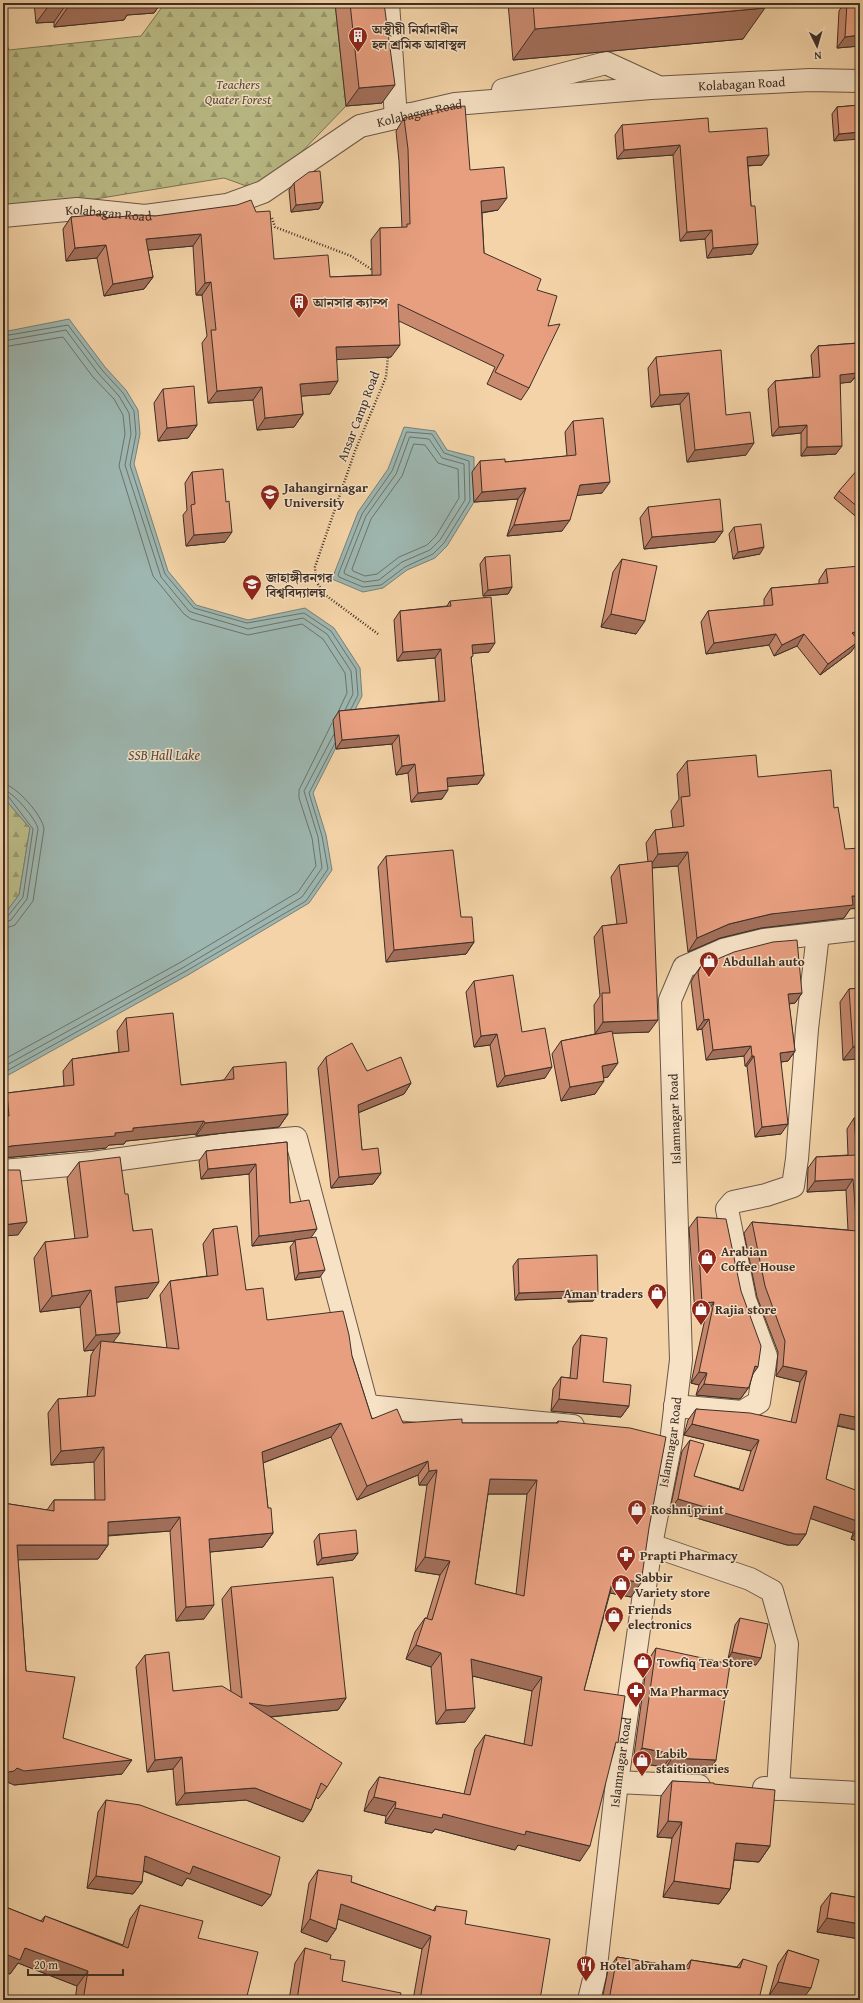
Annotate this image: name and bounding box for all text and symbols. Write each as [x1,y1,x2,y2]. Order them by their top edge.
place label: অস্থীয়ী নির্মানাধীন হল শ্রমিক আবাস্থল [371,20,467,54]
building icon: অস্থীয়ী নির্মানাধীন হল শ্রমিক আবাস্থল [347,25,369,53]
north arrow [797,26,837,66]
text: N [813,48,822,64]
street label: Kolabagan Road [698,72,786,96]
park label: Teachers Quater Forest [205,75,272,109]
street label: Kolabagan Road [375,94,463,132]
street label: Kolabagan Road [64,200,153,226]
building icon: আনসার ক্যাম্প [288,291,310,319]
place label: আনসার ক্যাম্প [312,293,389,312]
street label: Ansar Camp Road [332,368,384,464]
place label: Jahangirnagar University [282,478,368,512]
school or university icon: Jahangirnagar University [259,483,281,511]
place label: জাহাঙ্গীরনগর বিশ্ববিদ্যালয় [265,568,333,602]
school or university icon: জাহাঙ্গীরনগর বিশ্ববিদ্যালয় [241,573,263,601]
water label: SSB Hall Lake [128,745,200,765]
shop icon: Abdullah auto [698,950,720,978]
place label: Abdullah auto [723,952,805,971]
street label: Islamnagar Road [663,1073,686,1165]
place label: Arabian Coffee House [721,1242,795,1276]
shop icon: Arabian Coffee House [696,1247,718,1275]
shop icon: Aman traders [646,1282,668,1310]
place label: Aman traders [564,1284,643,1303]
shop icon: Rajia store [690,1298,712,1326]
place label: Rajia store [715,1300,777,1319]
street label: Islamnagar Road [653,1396,686,1489]
shop icon: Roshni print [626,1498,648,1526]
place label: Roshni print [651,1500,724,1519]
pharmacy icon: Prapti Pharmacy [615,1544,637,1572]
place label: Prapti Pharmacy [640,1546,738,1565]
place label: Sabbir Variety store [635,1568,710,1602]
shop icon: Sabbir Variety store [610,1573,632,1601]
place label: Friends electronics [628,1600,692,1634]
shop icon: Friends electronics [603,1605,625,1633]
shop icon: Towfiq Tea Store [632,1651,654,1679]
place label: Towfiq Tea Store [657,1653,753,1672]
pharmacy icon: Ma Pharmacy [625,1680,647,1708]
place label: Ma Pharmacy [650,1682,729,1701]
street label: Islamnagar Road [605,1716,636,1809]
place label: Labib staitionaries [656,1744,730,1778]
shop icon: Labib staitionaries [631,1749,653,1777]
scale bar [28,1951,123,1977]
restaurant icon: Hotel abraham [575,1954,597,1982]
text: 20 m [34,1956,58,1973]
place label: Hotel abraham [600,1956,687,1975]

